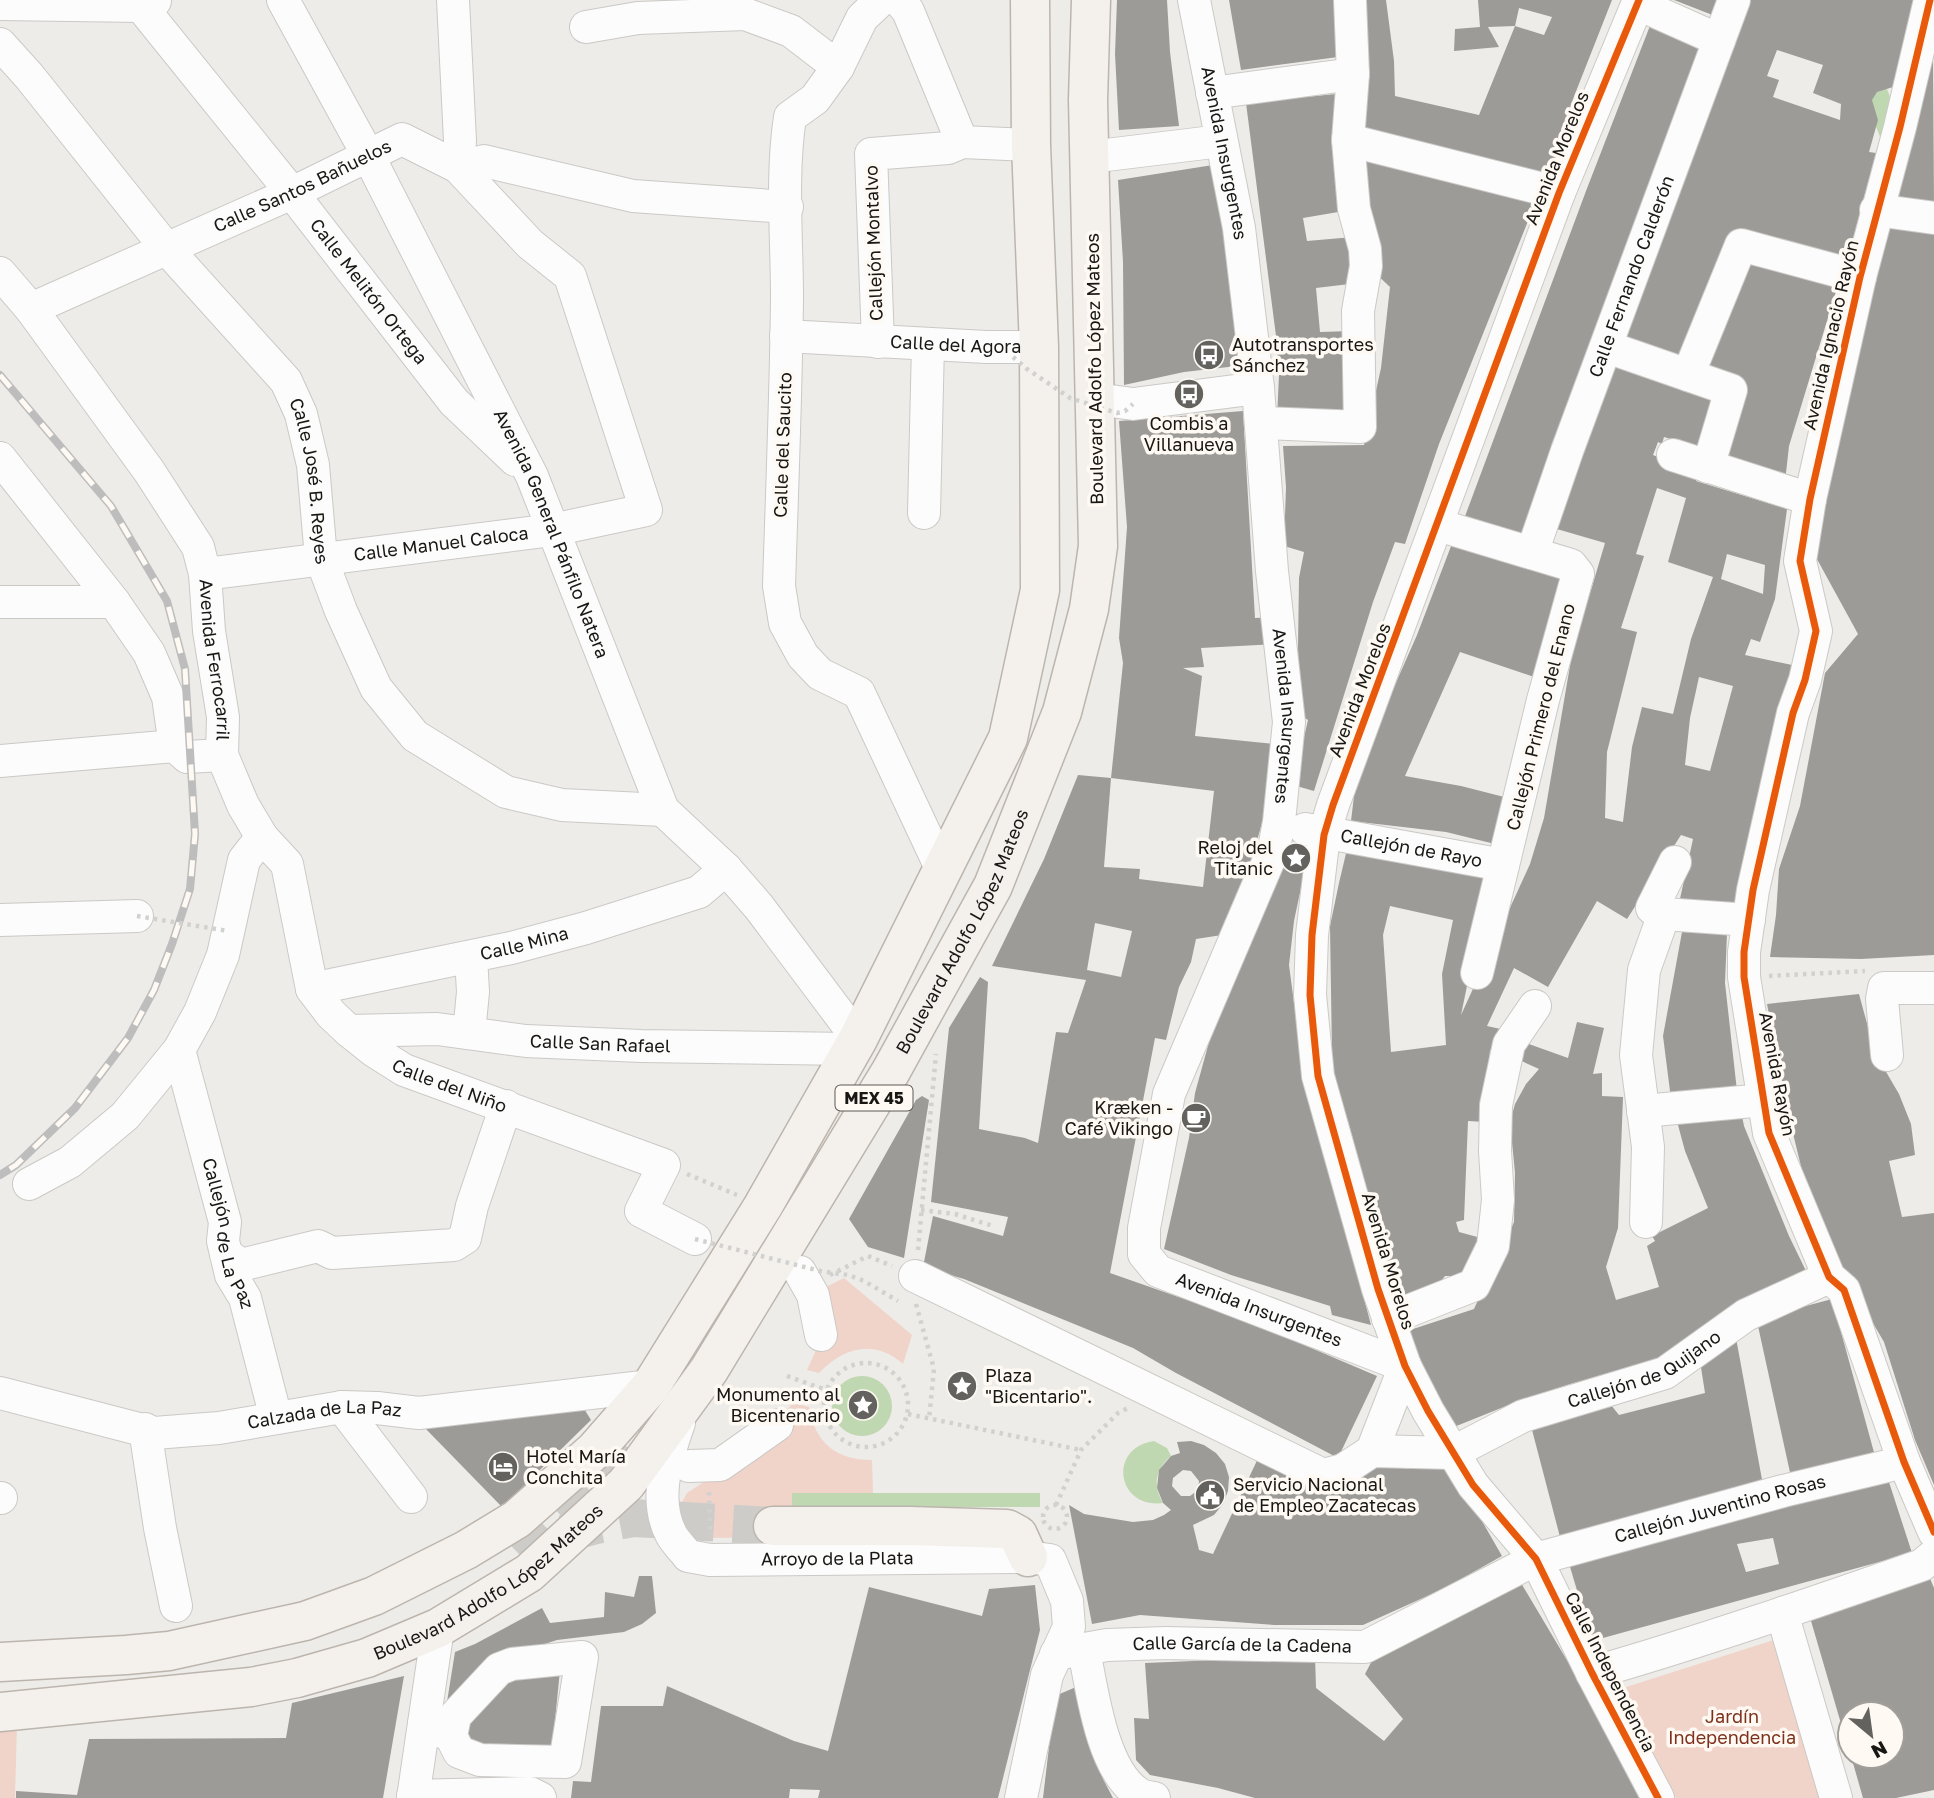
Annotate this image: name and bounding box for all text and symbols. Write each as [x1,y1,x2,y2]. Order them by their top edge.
street label: Avenida Insurgentes [1197,64,1252,241]
street label: Avenida Morelos [1519,88,1593,228]
street label: Calle Santos Bañuelos [210,134,395,237]
street label: Callejón Montalvo [859,165,887,321]
street label: Calle Fernando Calderón [1583,172,1678,380]
street label: Calle Melitón Ortega [306,214,433,368]
street label: Boulevard Adolfo López Mateos [1081,233,1107,505]
street label: Avenida Ignacio Rayón [1797,238,1863,432]
street label: Calle del Agora [890,330,1021,357]
place label: Autotransportes Sánchez [1232,333,1374,376]
bus stop icon: Autotransportes Sánchez [1192,338,1226,372]
street label: Calle del Saucito [768,372,796,518]
bus stop icon: Combis a Villanueva [1172,377,1206,411]
street label: Calle José B. Reyes [285,394,334,567]
street label: Avenida General Pánfilo Natera [490,405,614,661]
place label: Combis a Villanueva [1144,412,1234,455]
street label: Calle Manuel Caloca [352,521,530,565]
street label: Avenida Ferrocarril [195,578,235,742]
street label: Callejón Primero del Enano [1501,601,1579,833]
street label: Avenida Morelos [1323,619,1395,760]
street label: Avenida Insurgentes [1269,627,1301,805]
street label: Boulevard Adolfo López Mateos [891,806,1032,1058]
street label: Callejón de Rayo [1339,824,1484,871]
place label: Reloj del Titanic [1198,836,1273,879]
place icon: Reloj del Titanic [1279,841,1313,875]
street label: Calle Mina [478,921,571,964]
street label: Avenida Rayón [1755,1010,1801,1138]
street label: Calle San Rafael [529,1029,671,1056]
street label: Calle del Niño [388,1053,510,1117]
road number: MEX 45 [836,1086,912,1110]
place label: Kræken - Café Vikingo [1064,1096,1173,1139]
cafe icon: Kræken - Café Vikingo [1179,1101,1213,1135]
street label: Callejón de La Paz [198,1155,259,1311]
street label: Avenida Morelos [1358,1189,1420,1332]
street label: Avenida Insurgentes [1173,1267,1346,1351]
street label: Callejón de Quijano [1564,1325,1725,1412]
place label: Plaza "Bicentario". [985,1364,1092,1407]
place icon: Plaza "Bicentario". [945,1369,979,1403]
place label: Monumento al Bicentenario [716,1383,840,1426]
place icon: Monumento al Bicentenario [846,1388,880,1422]
street label: Calzada de La Paz [245,1395,403,1433]
place label: Hotel María Conchita [526,1445,626,1488]
hotel icon: Hotel María Conchita [486,1450,520,1484]
street label: Callejón Juventino Rosas [1612,1469,1828,1547]
place label: Servicio Nacional de Empleo Zacatecas [1233,1473,1416,1516]
public building icon: Servicio Nacional de Empleo Zacatecas [1193,1478,1227,1512]
street label: Boulevard Adolfo López Mateos [370,1499,607,1664]
street label: Arroyo de la Plata [761,1546,914,1570]
street label: Calle Independencia [1561,1588,1661,1755]
street label: Calle García de la Cadena [1132,1631,1352,1657]
north arrow [1836,1700,1906,1770]
park label: Jardín Independencia [1668,1705,1796,1748]
text: N [1868,1737,1891,1764]

